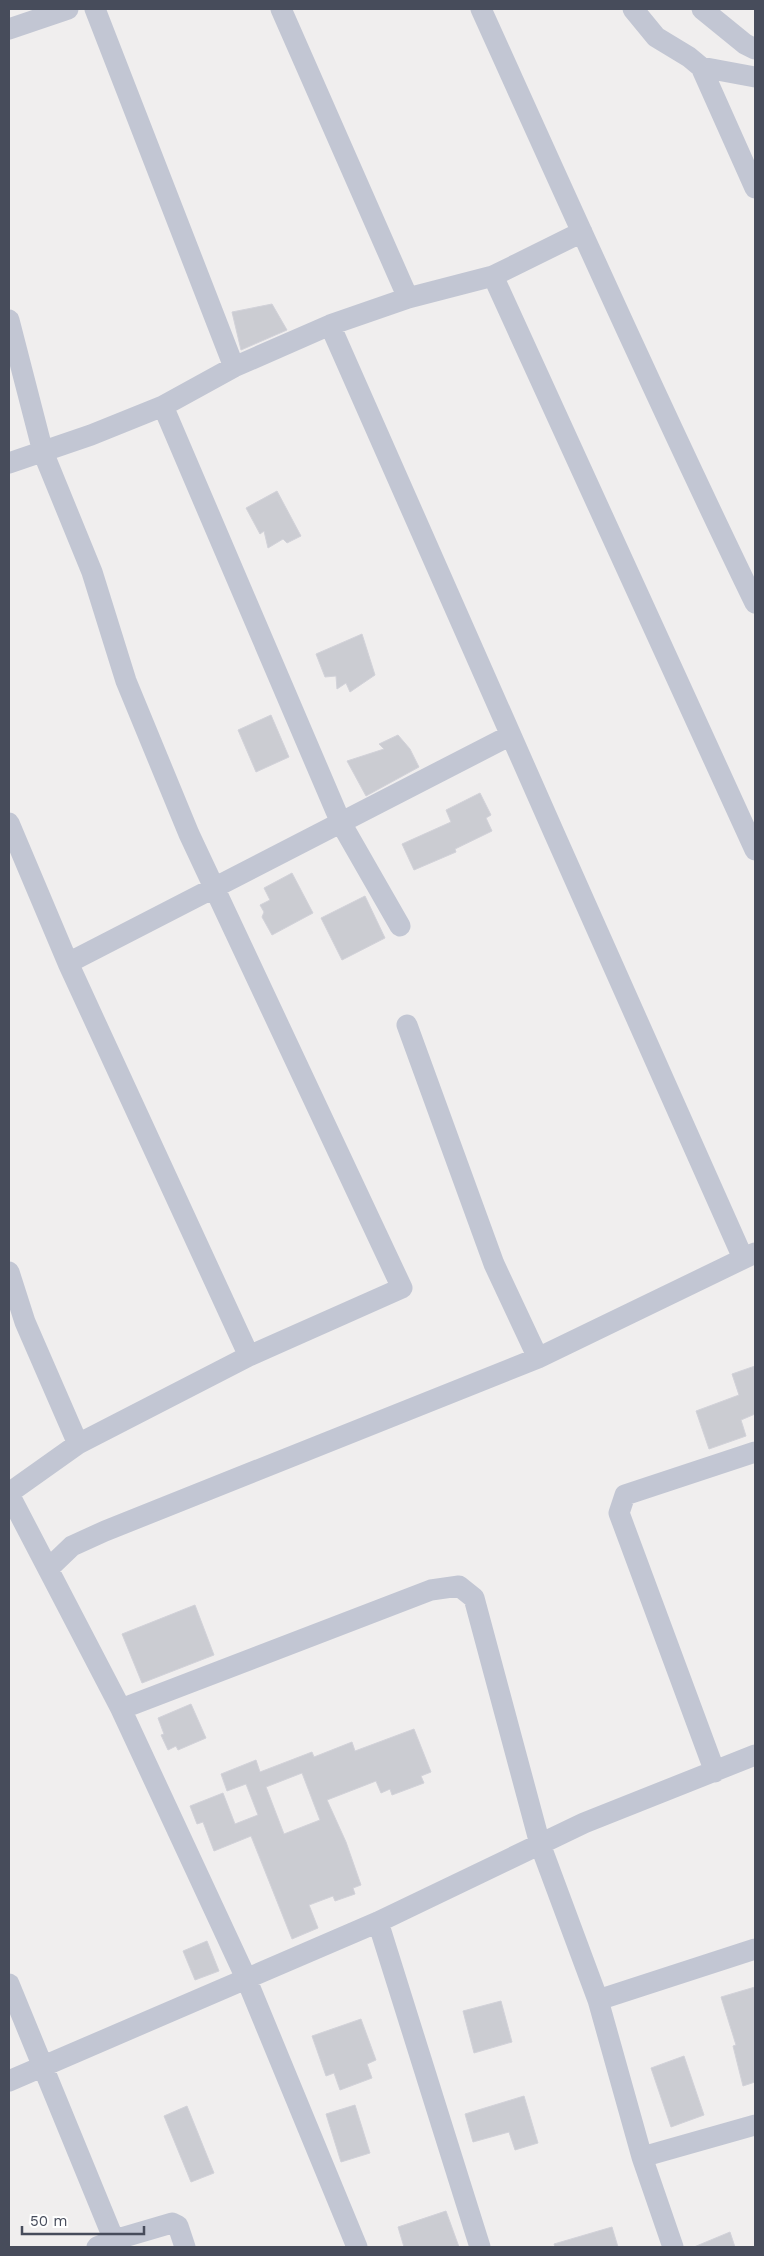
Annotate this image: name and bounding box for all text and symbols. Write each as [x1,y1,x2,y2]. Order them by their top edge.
scale bar [22,2204,145,2236]
text: 50 m [30,2212,67,2230]

